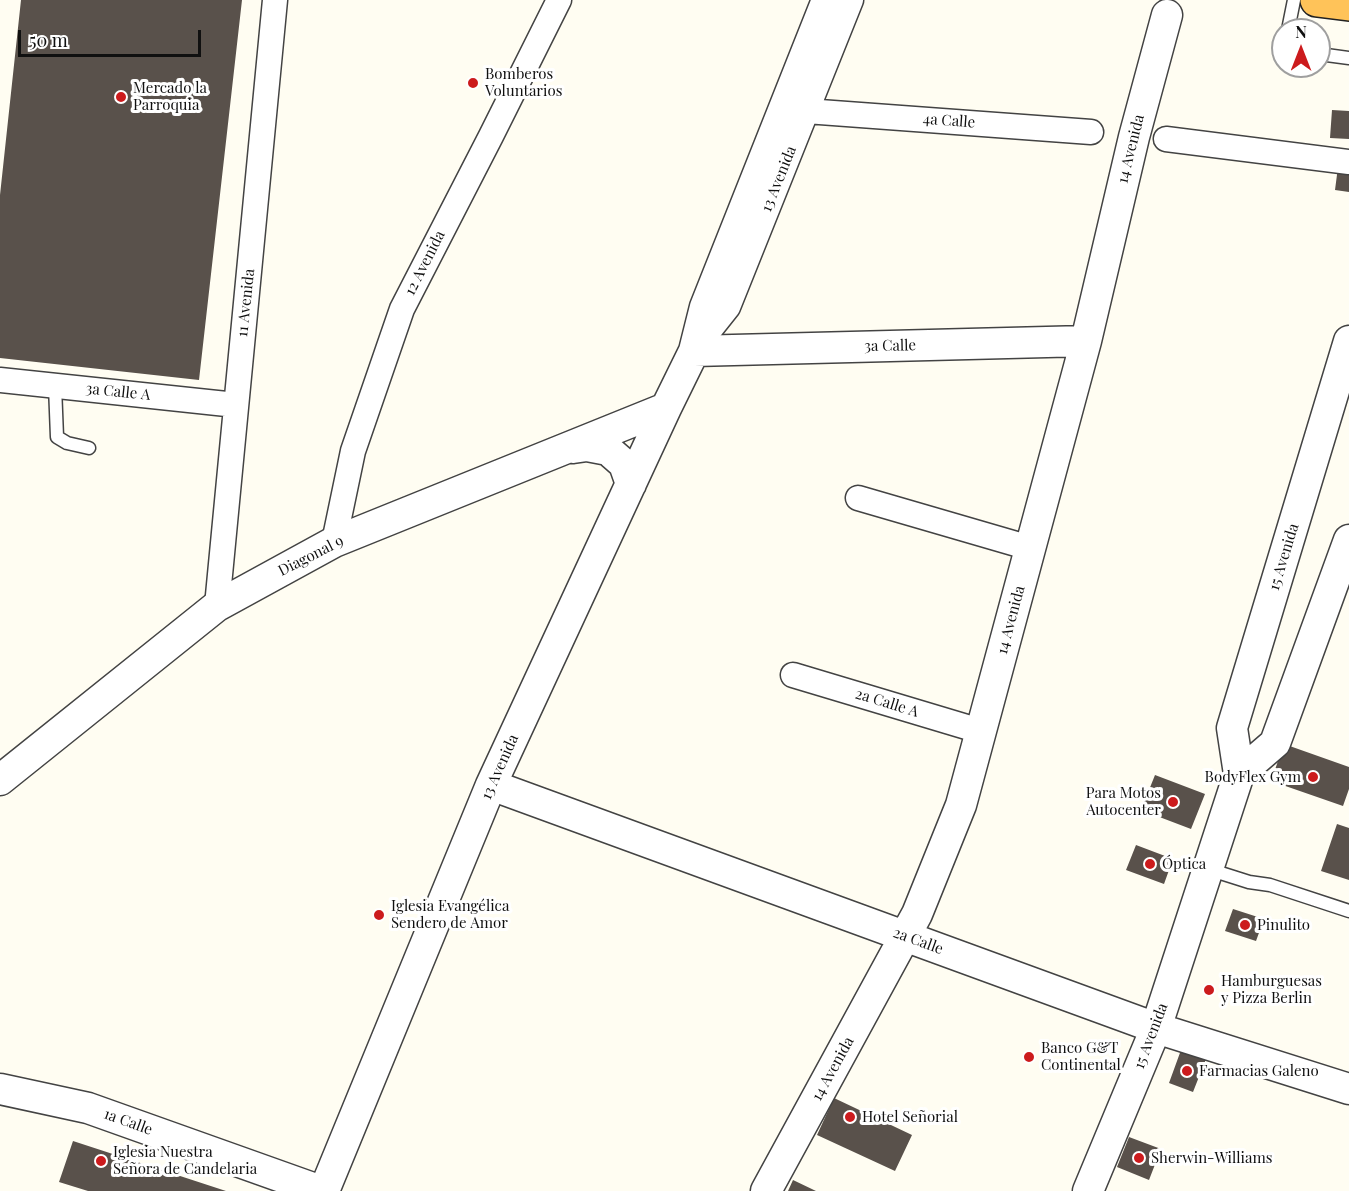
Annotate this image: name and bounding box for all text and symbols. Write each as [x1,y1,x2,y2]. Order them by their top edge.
scale bar [21,18,204,56]
north arrow [1271,18,1331,78]
text: N [1295,21,1307,42]
text: 50 m [29,28,68,52]
place label: Bomberos Voluntarios [485,65,562,100]
marker: Bomberos Voluntarios [466,76,480,90]
place label: Mercado la Parroquia [133,79,207,114]
marker: Mercado la Parroquia [114,90,128,104]
street label: 4a Calle [922,110,976,132]
street label: 14 Avenida [1114,113,1148,185]
street label: 13 Avenida [758,143,800,215]
street label: 12 Avenida [401,228,449,298]
street label: 11 Avenida [233,268,259,338]
street label: 3a Calle [864,337,916,355]
street label: 3a Calle A [85,380,151,404]
street label: 15 Avenida [1265,521,1303,593]
street label: Diagonal 9 [275,532,347,580]
street label: 14 Avenida [993,584,1029,656]
street label: 2a Calle A [853,685,921,721]
street label: 13 Avenida [478,732,522,802]
place label: BodyFlex Gym [1205,768,1301,786]
marker: BodyFlex Gym [1306,770,1320,784]
place label: Para Motos Autocenter [1086,784,1161,819]
marker: Para Motos Autocenter [1166,795,1180,809]
place label: Óptica [1162,855,1206,873]
marker: Óptica [1143,857,1157,871]
place label: Iglesia Evangélica Sendero de Amor [391,897,509,932]
marker: Iglesia Evangélica Sendero de Amor [372,908,386,922]
place label: Pinulito [1257,916,1310,934]
marker: Pinulito [1238,918,1252,932]
street label: 2a Calle [890,924,946,958]
place label: Hamburguesas y Pizza Berlin [1221,972,1322,1007]
marker: Hamburguesas y Pizza Berlin [1202,983,1216,997]
street label: 15 Avenida [1130,1001,1172,1071]
street label: 14 Avenida [808,1034,858,1104]
place label: Banco G&T Continental [1041,1039,1121,1074]
marker: Banco G&T Continental [1022,1050,1036,1064]
place label: Farmacias Galeno [1199,1062,1319,1080]
marker: Farmacias Galeno [1180,1064,1194,1078]
street label: 1a Calle [101,1105,155,1139]
place label: Hotel Señorial [862,1108,958,1126]
marker: Hotel Señorial [843,1110,857,1124]
place label: Iglesia Nuestra Señora de Candelaria [113,1143,257,1178]
place label: Sherwin-Williams [1151,1149,1272,1167]
marker: Sherwin-Williams [1132,1151,1146,1165]
marker: Iglesia Nuestra Señora de Candelaria [94,1154,108,1168]

